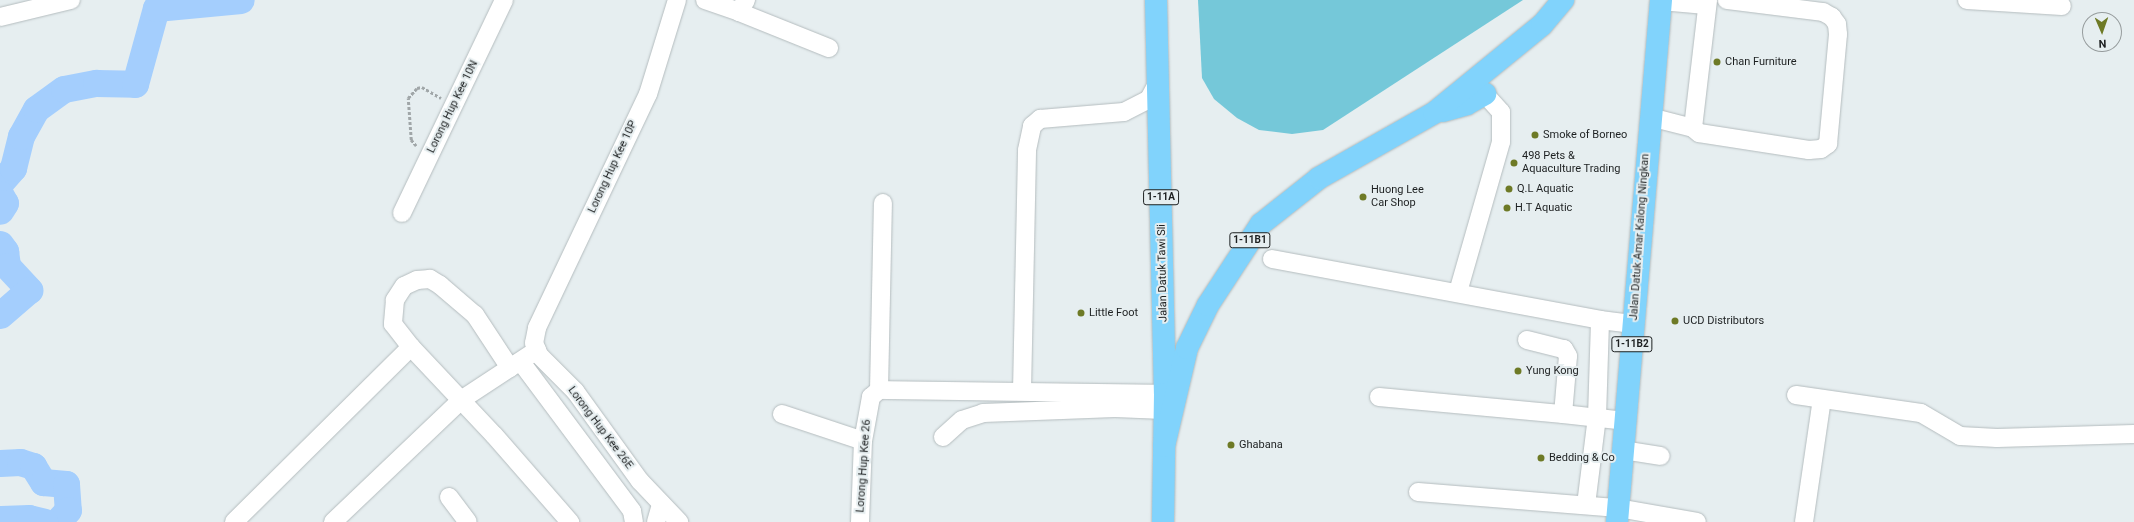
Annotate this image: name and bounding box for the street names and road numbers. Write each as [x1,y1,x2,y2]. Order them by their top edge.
street label: Lorong Hup Kee 10N [425,59,481,155]
street label: Lorong Hup Kee 10P [586,119,640,215]
street label: Jalan Datuk Amar Kalong Ningkan [1628,153,1652,321]
road number: 1-11A [1143,189,1179,205]
street label: Jalan Datuk Tawi Sli [1156,224,1170,322]
road number: 1-11B1 [1229,232,1271,248]
road number: 1-11B2 [1611,336,1653,352]
street label: Lorong Hup Kee 26E [565,384,635,472]
street label: Lorong Hup Kee 26 [854,419,874,513]

